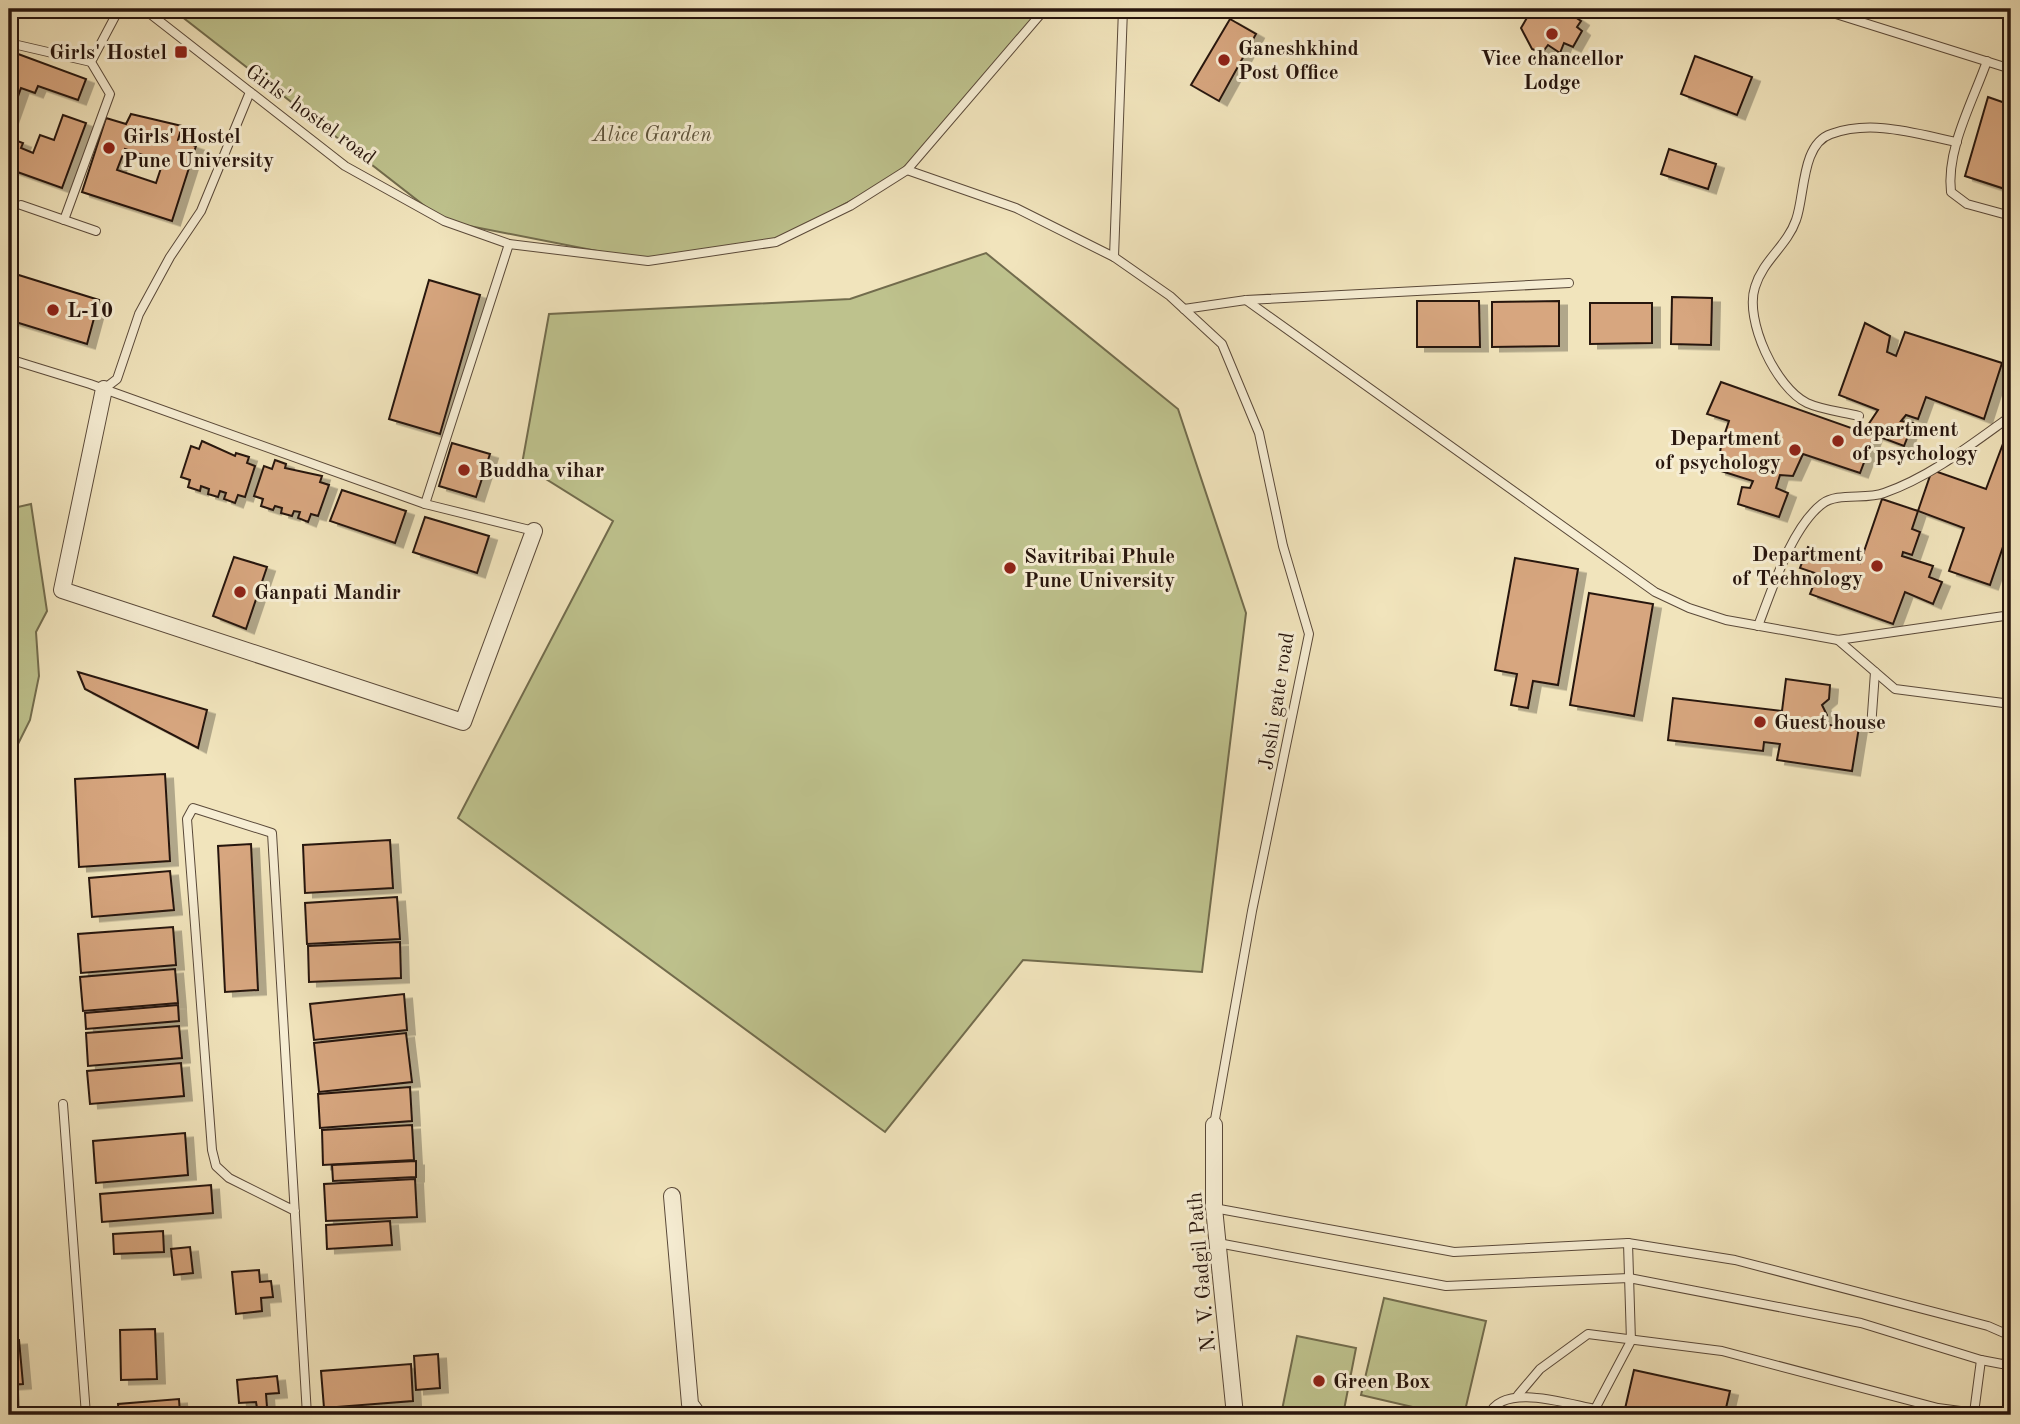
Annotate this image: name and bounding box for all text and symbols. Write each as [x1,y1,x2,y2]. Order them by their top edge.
marker: Vice chancellor Lodge [1544,26,1560,42]
place label: Ganeshkhind Post Office [1238,39,1359,84]
place label: Girls' Hostel [49,43,167,64]
marker: Girls' Hostel [173,44,189,60]
place label: Vice chancellor Lodge [1480,49,1624,94]
marker: Ganeshkhind Post Office [1216,52,1232,68]
street label: Girls' hostel road [241,61,379,169]
park label: Alice Garden [591,125,712,146]
place label: Girls' Hostel Pune University [123,127,274,172]
marker: Girls' Hostel Pune University [101,140,117,156]
place label: L-10 [67,301,113,322]
marker: L-10 [45,302,61,318]
place label: department of psychology [1852,420,1978,465]
place label: Department of psychology [1655,429,1781,474]
marker: department of psychology [1830,433,1846,449]
marker: Department of psychology [1787,442,1803,458]
place label: Buddha vihar [478,461,604,482]
marker: Buddha vihar [456,462,472,478]
place label: Department of Technology [1732,545,1863,590]
place label: Savitribai Phule Pune University [1024,547,1175,592]
marker: Department of Technology [1869,558,1885,574]
marker: Savitribai Phule Pune University [1002,560,1018,576]
place label: Ganpati Mandir [254,583,401,604]
marker: Ganpati Mandir [232,584,248,600]
street label: Joshi gate road [1256,631,1299,771]
place label: Guest house [1774,713,1886,734]
marker: Guest house [1752,714,1768,730]
street label: N. V. Gadgil Path [1185,1191,1220,1353]
place label: Green Box [1333,1372,1430,1393]
marker: Green Box [1311,1373,1327,1389]

